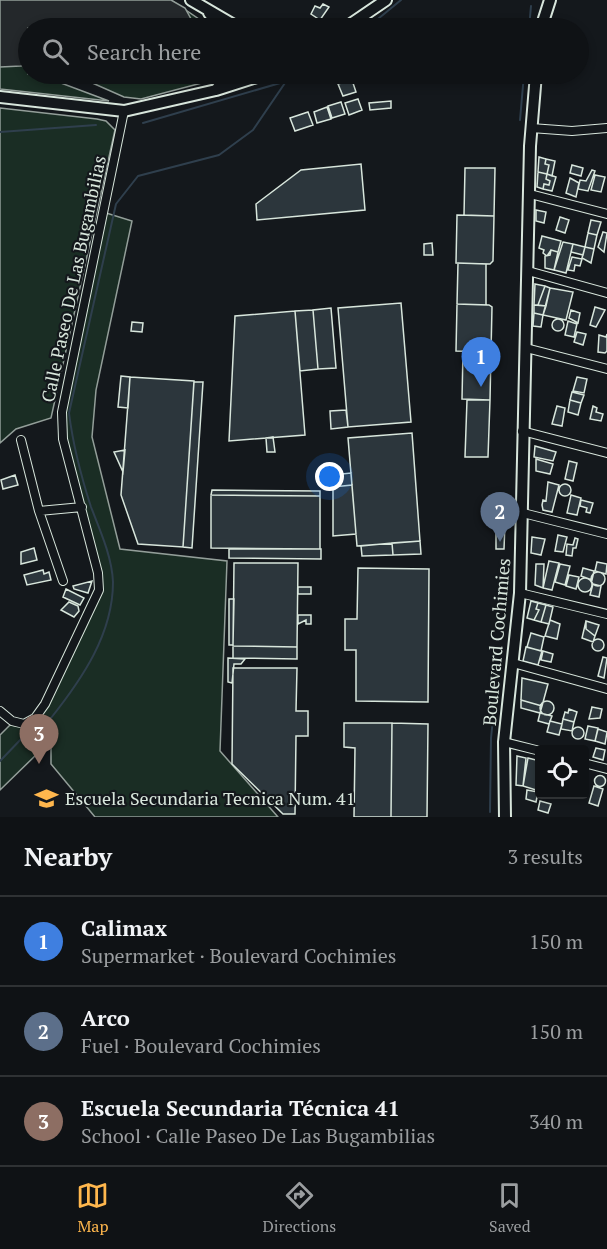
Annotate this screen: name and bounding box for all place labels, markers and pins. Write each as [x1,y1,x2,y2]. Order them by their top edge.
pin: 1 [462,338,500,387]
pin: 2 [480,492,520,542]
pin: 3 [20,714,58,764]
school or university icon: Escuela Secundaria Tecnica Num. 41 [34,786,60,812]
place label: Escuela Secundaria Tecnica Num. 41 [65,786,355,810]

